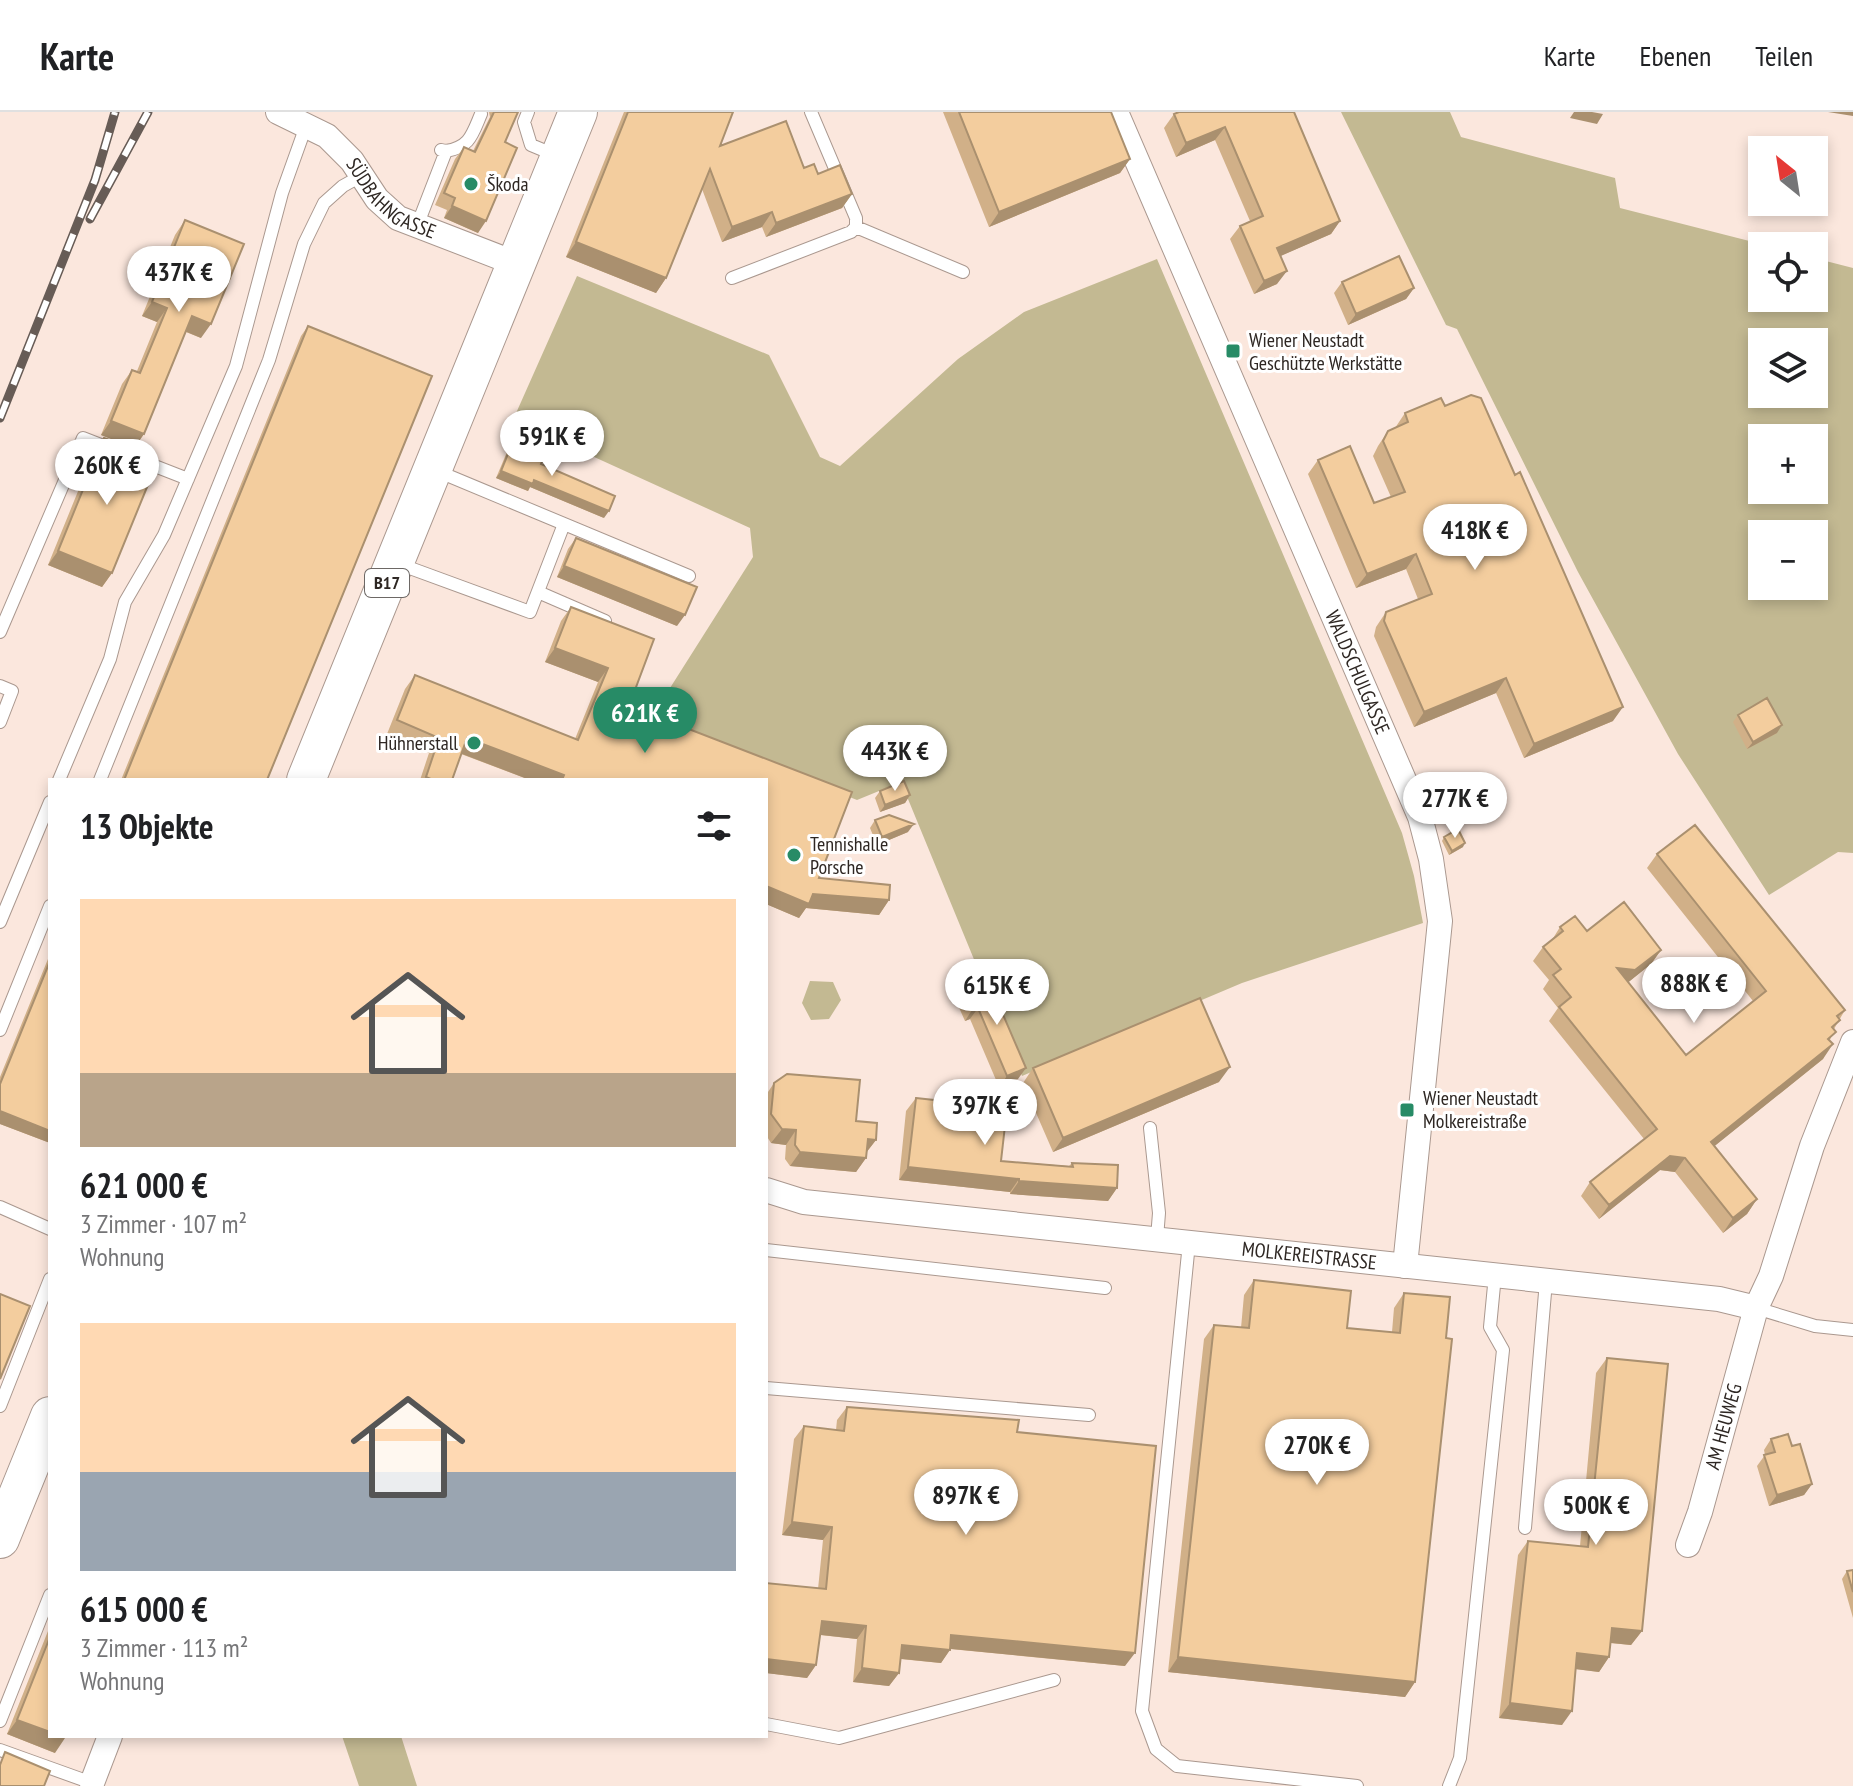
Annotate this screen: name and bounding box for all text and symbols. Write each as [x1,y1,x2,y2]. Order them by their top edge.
text: Karte [40,31,114,80]
text: Karte [1544,37,1595,74]
text: Ebenen [1639,37,1711,74]
text: Teilen [1755,37,1813,74]
north arrow [1748,136,1828,216]
map controls [1748,136,1828,600]
street label: SÜDBAHNGASSE [340,153,440,244]
place label: Škoda [487,171,528,197]
marker: Škoda [462,175,480,193]
button: locate [1748,232,1828,312]
pin: 437K € [114,246,244,314]
text: 437K € [145,255,213,288]
place label: Wiener Neustadt Geschützte Werkstätte [1249,327,1402,376]
button: layers [1748,328,1828,408]
marker: Wiener Neustadt Geschützte Werkstätte [1224,342,1242,360]
pin: 591K € [487,410,617,478]
text: 591K € [518,419,586,452]
button: + [1748,424,1828,504]
pin: 260K € [42,439,172,507]
text: 260K € [73,448,141,481]
pin: 418K € [1410,504,1540,572]
text: 418K € [1441,513,1509,546]
button: − [1748,520,1828,600]
road number: B17 [365,569,409,597]
street label: WALDSCHULGASSE [1319,606,1396,738]
pin: 621K € [580,687,710,755]
text: 621K € [611,696,679,729]
pin: 443K € [830,725,960,793]
place label: Hühnerstall [378,730,458,756]
marker: Hühnerstall [465,734,483,752]
text: 443K € [861,734,929,767]
pin: 277K € [1390,772,1520,840]
text: 277K € [1421,781,1489,814]
text: 13 Objekte [80,804,214,848]
icon: filters [692,804,736,848]
place label: Tennishalle Porsche [810,831,888,880]
marker: Tennishalle Porsche [785,846,803,864]
icon: home [336,951,480,1095]
pin: 888K € [1629,957,1759,1025]
pin: 615K € [932,959,1062,1027]
text: 888K € [1660,966,1728,999]
text: 615K € [963,968,1031,1001]
pin: 397K € [920,1079,1050,1147]
place label: Wiener Neustadt Molkereistraße [1423,1085,1538,1134]
text: 397K € [951,1088,1019,1121]
marker: Wiener Neustadt Molkereistraße [1398,1101,1416,1119]
text: 621 000 € [80,1163,208,1207]
text: 3 Zimmer · 107 m² [80,1207,247,1240]
street label: MOLKEREISTRASSE [1241,1236,1378,1276]
text: Wohnung [80,1240,165,1273]
icon: home [336,1375,480,1519]
street label: AM HEUWEG [1699,1380,1748,1472]
pin: 270K € [1252,1419,1382,1487]
text: 270K € [1283,1428,1351,1461]
pin: 897K € [901,1469,1031,1537]
text: 897K € [932,1478,1000,1511]
pin: 500K € [1531,1479,1661,1547]
text: 500K € [1562,1488,1630,1521]
text: 615 000 € [80,1587,208,1631]
text: 3 Zimmer · 113 m² [80,1631,248,1664]
text: Wohnung [80,1664,165,1697]

